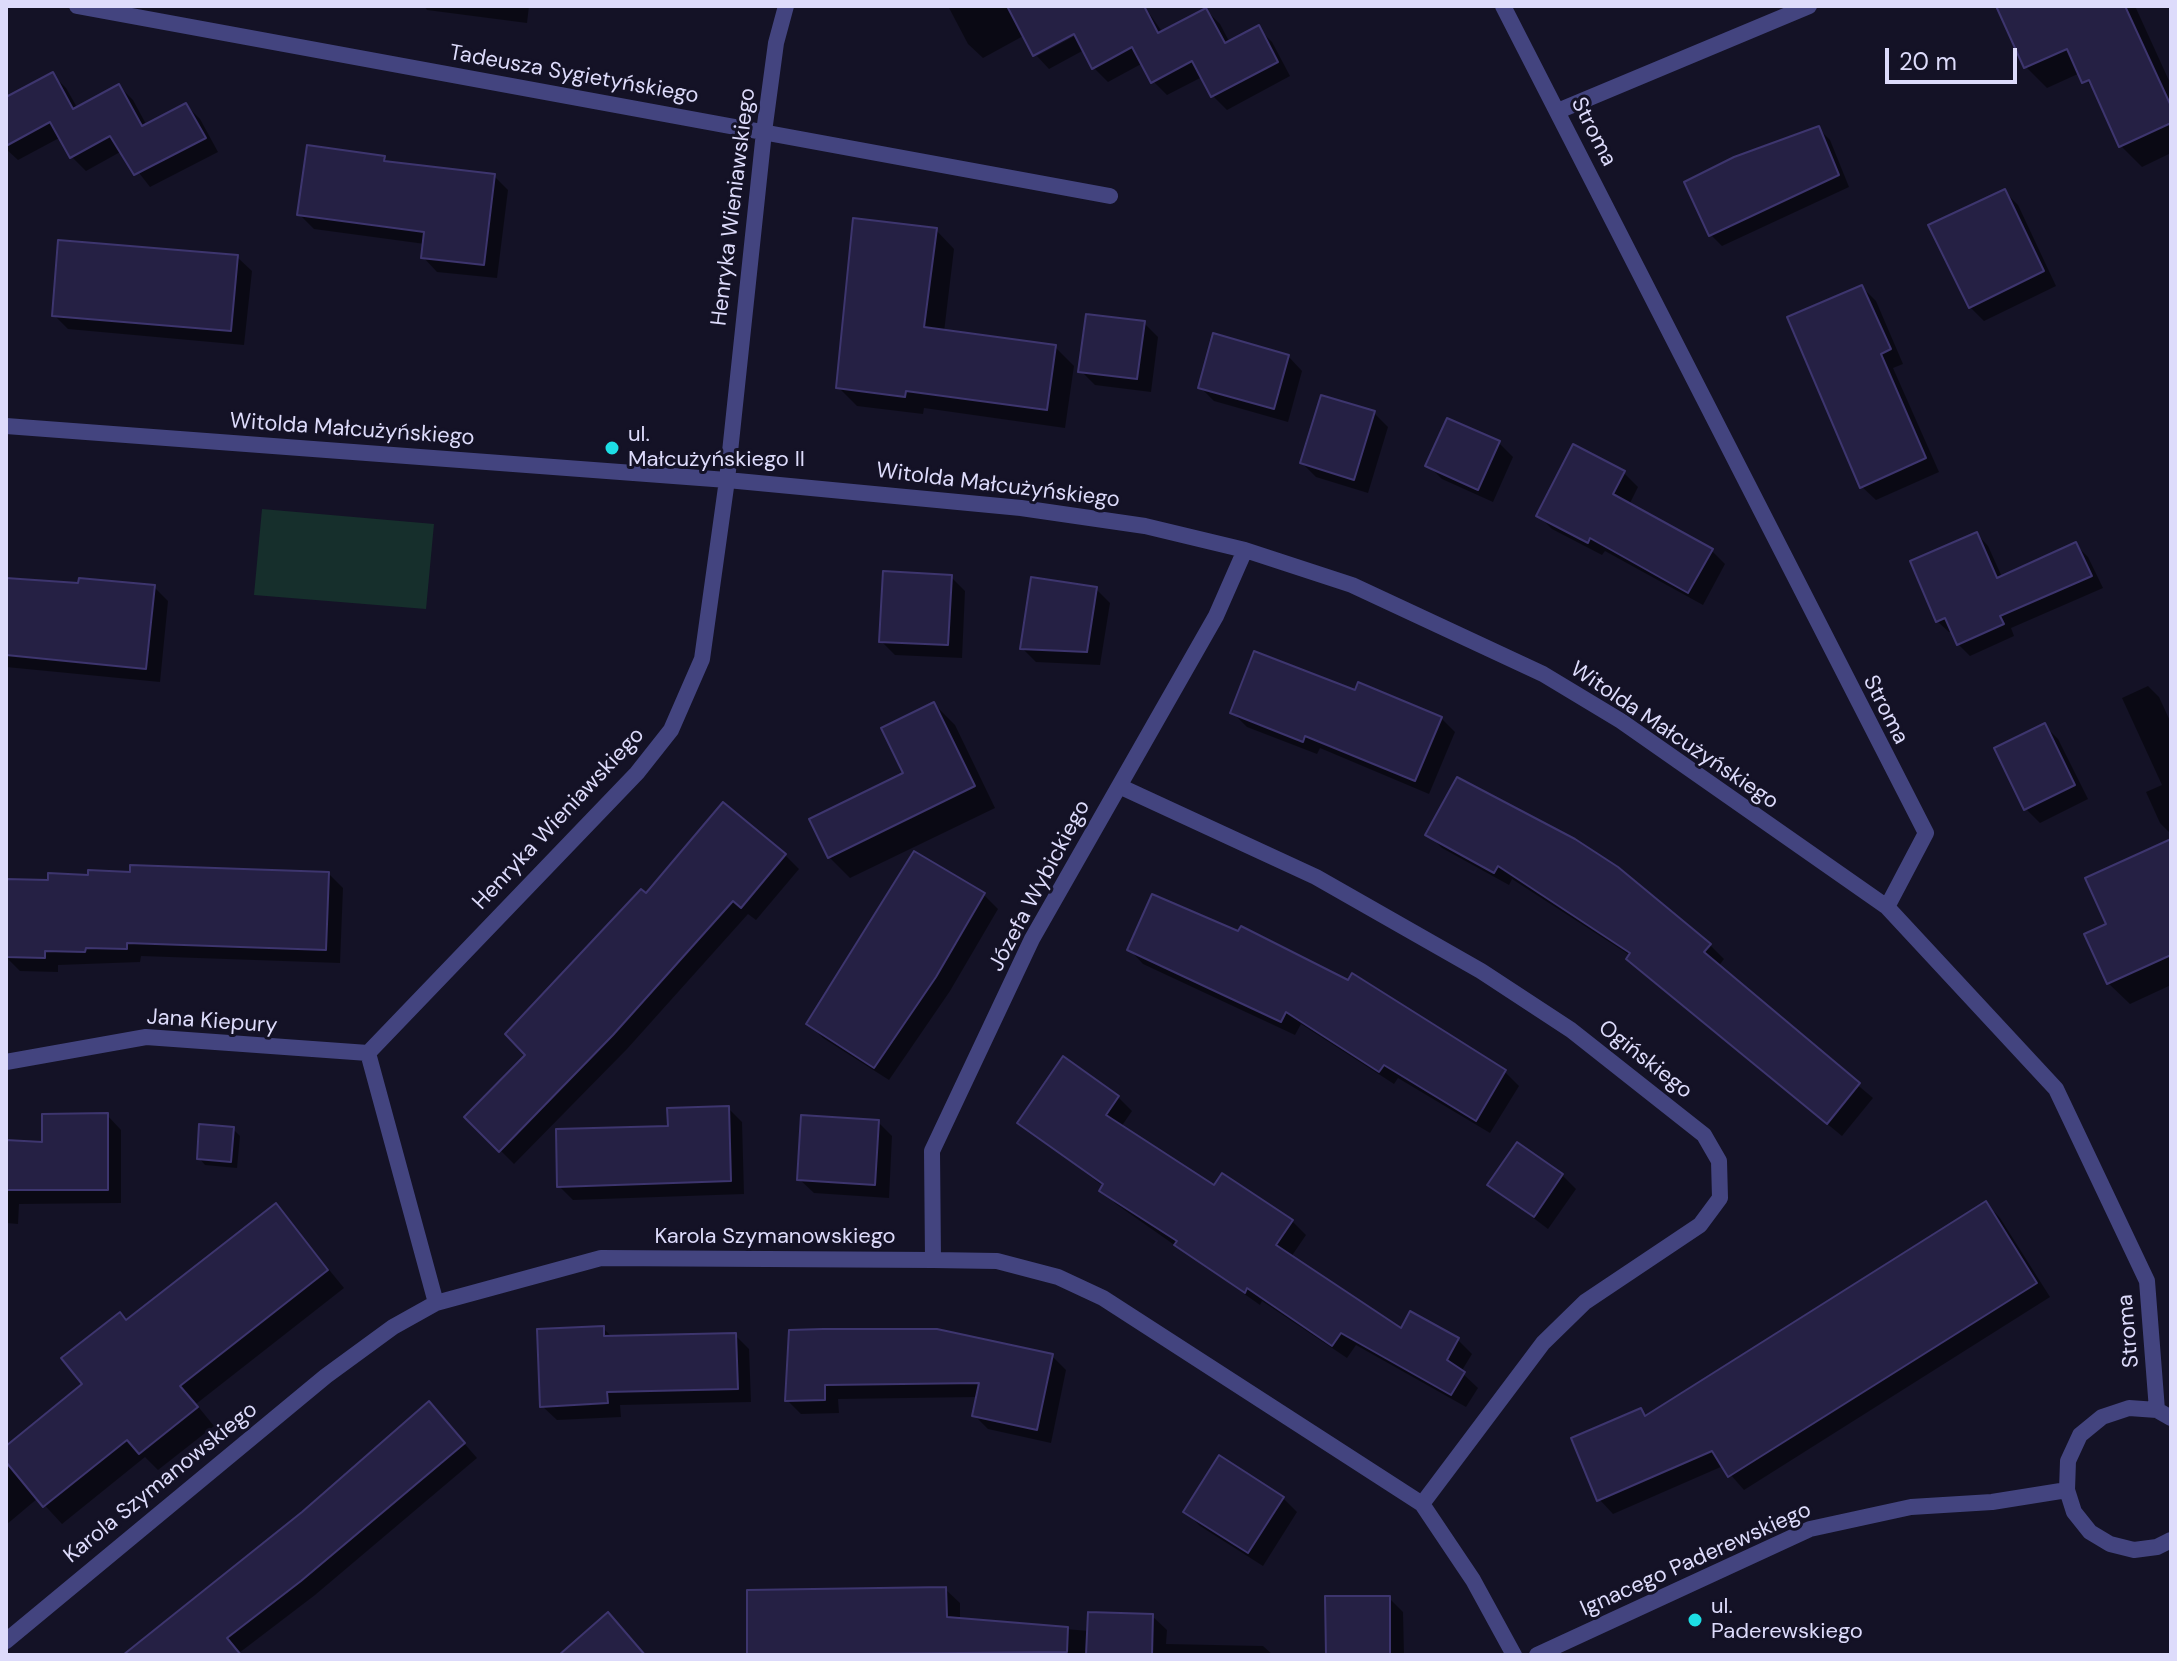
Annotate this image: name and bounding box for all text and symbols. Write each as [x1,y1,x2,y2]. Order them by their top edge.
scale bar [1889,32,2021,82]
street label: Tadeusza Sygietyńskiego [447,40,701,110]
text: 20 m [1899,46,1957,77]
street label: Henryka Wieniawskiego [706,87,762,327]
street label: Stroma [1565,93,1621,171]
street label: Witolda Małcużyńskiego [229,408,475,452]
place label: ul. Małcużyńskiego II [628,422,805,474]
marker: ul. Małcużyńskiego II [603,439,621,457]
street label: Witolda Małcużyńskiego [875,458,1121,514]
street label: Witolda Małcużyńskiego [1565,656,1783,816]
street label: Stroma [1857,671,1913,749]
street label: Henryka Wieniawskiego [468,722,650,916]
street label: Józefa Wybickiego [984,796,1096,976]
street label: Jana Kiepury [146,1004,278,1040]
street label: Ogińskiego [1593,1015,1697,1105]
street label: Karola Szymanowskiego [654,1224,896,1250]
street label: Stroma [2113,1293,2145,1369]
street label: Karola Szymanowskiego [59,1397,263,1569]
street label: Ignacego Paderewskiego [1577,1497,1815,1623]
place label: ul. Paderewskiego [1711,1594,1863,1646]
marker: ul. Paderewskiego [1686,1611,1704,1629]

